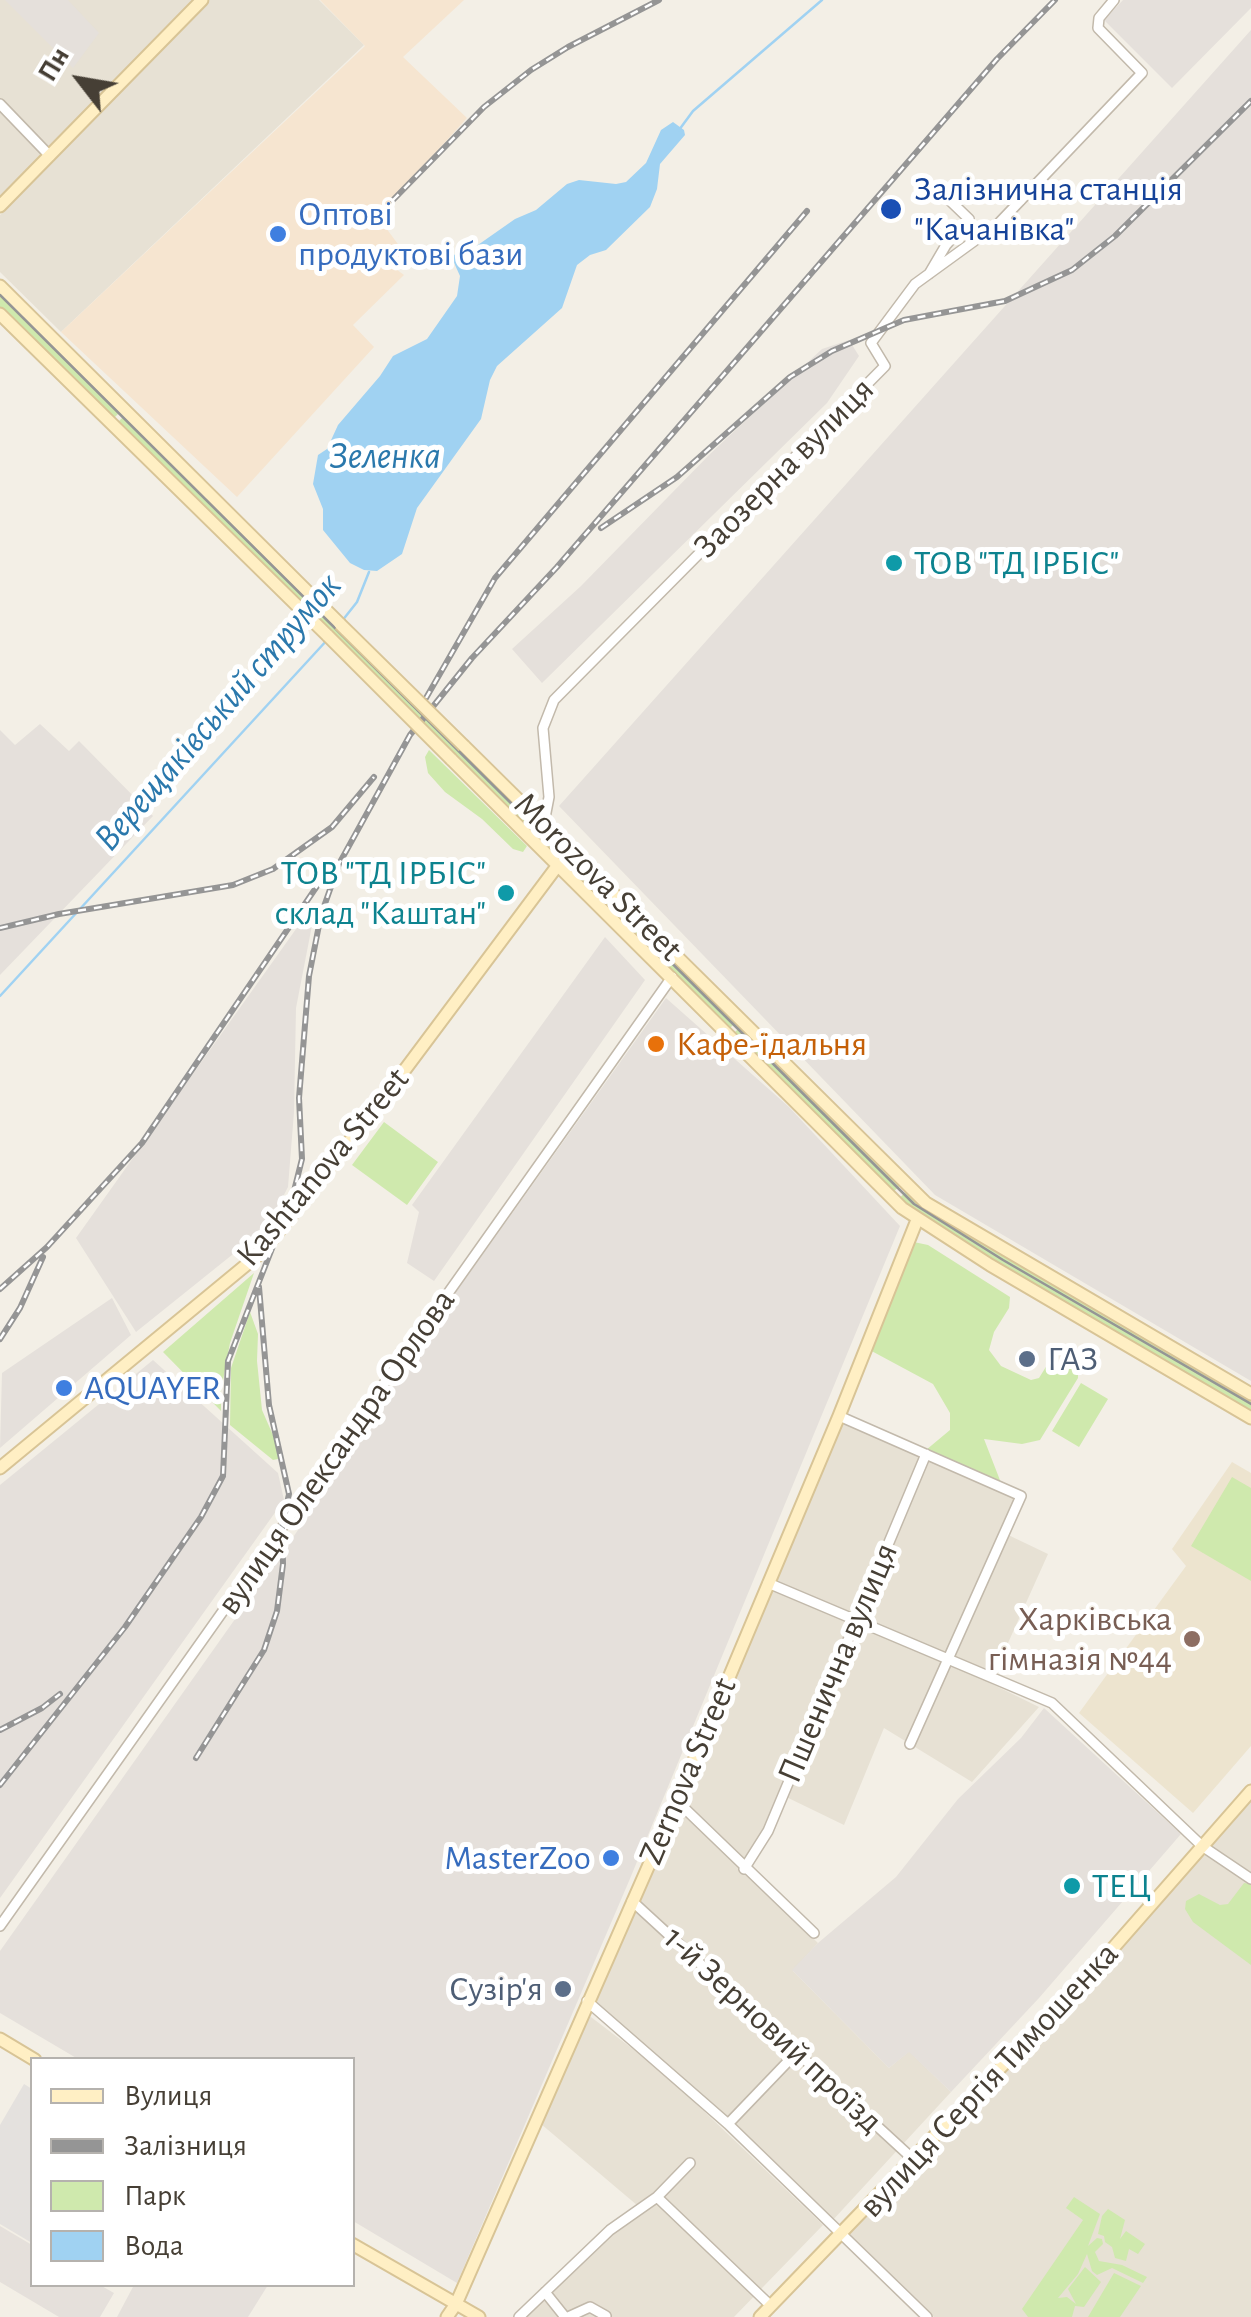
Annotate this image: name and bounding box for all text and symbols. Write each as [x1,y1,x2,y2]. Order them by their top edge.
north arrow [30,30,130,130]
text: Пн [33,43,75,86]
place label: Залізнична станція "Качанівка" [914,168,1183,250]
place label: Оптові продуктові бази [298,193,523,275]
marker: Залізнична станція "Качанівка" [878,196,904,222]
marker: Оптові продуктові бази [267,223,289,245]
street label: Заозерна вулиця [685,369,883,567]
water label: Зеленка [329,434,441,480]
place label: ТОВ "ТД ІРБІС" [914,542,1119,584]
marker: ТОВ "ТД ІРБІС" [883,552,905,574]
water label: Верещаківський струмок [85,564,351,860]
street label: Morozova Street [505,784,691,970]
place label: ТОВ "ТД ІРБІС" склад "Каштан" [275,852,486,934]
marker: ТОВ "ТД ІРБІС" склад "Каштан" [495,882,517,904]
place label: Кафе-їдальня [676,1023,867,1065]
marker: Кафе-їдальня [645,1033,667,1055]
street label: Kashtanova Street [228,1059,418,1275]
street label: вулиця Олександра Орлова [208,1281,464,1623]
place label: ГАЗ [1047,1338,1098,1380]
marker: ГАЗ [1016,1348,1038,1370]
place label: AQUAYER [84,1367,221,1409]
marker: AQUAYER [53,1377,75,1399]
street label: Пшенична вулиця [769,1537,907,1789]
place label: Харківська гімназія №44 [988,1598,1172,1680]
marker: Харківська гімназія №44 [1181,1628,1203,1650]
street label: Zernova Street [630,1672,746,1870]
place label: MasterZoo [445,1837,591,1879]
marker: MasterZoo [600,1847,622,1869]
place label: ТЕЦ [1092,1865,1151,1907]
marker: ТЕЦ [1061,1875,1083,1897]
street label: 1-й Зерновий проїзд [654,1917,892,2143]
street label: вулиця Сергія Тимошенка [850,1934,1128,2226]
place label: Сузір'я [449,1968,543,2010]
marker: Сузір'я [552,1978,574,2000]
legend [30,2057,355,2287]
text: Вулиця [124,2081,212,2111]
text: Залізниця [124,2131,247,2161]
text: Парк [124,2181,186,2211]
text: Вода [124,2231,184,2261]

